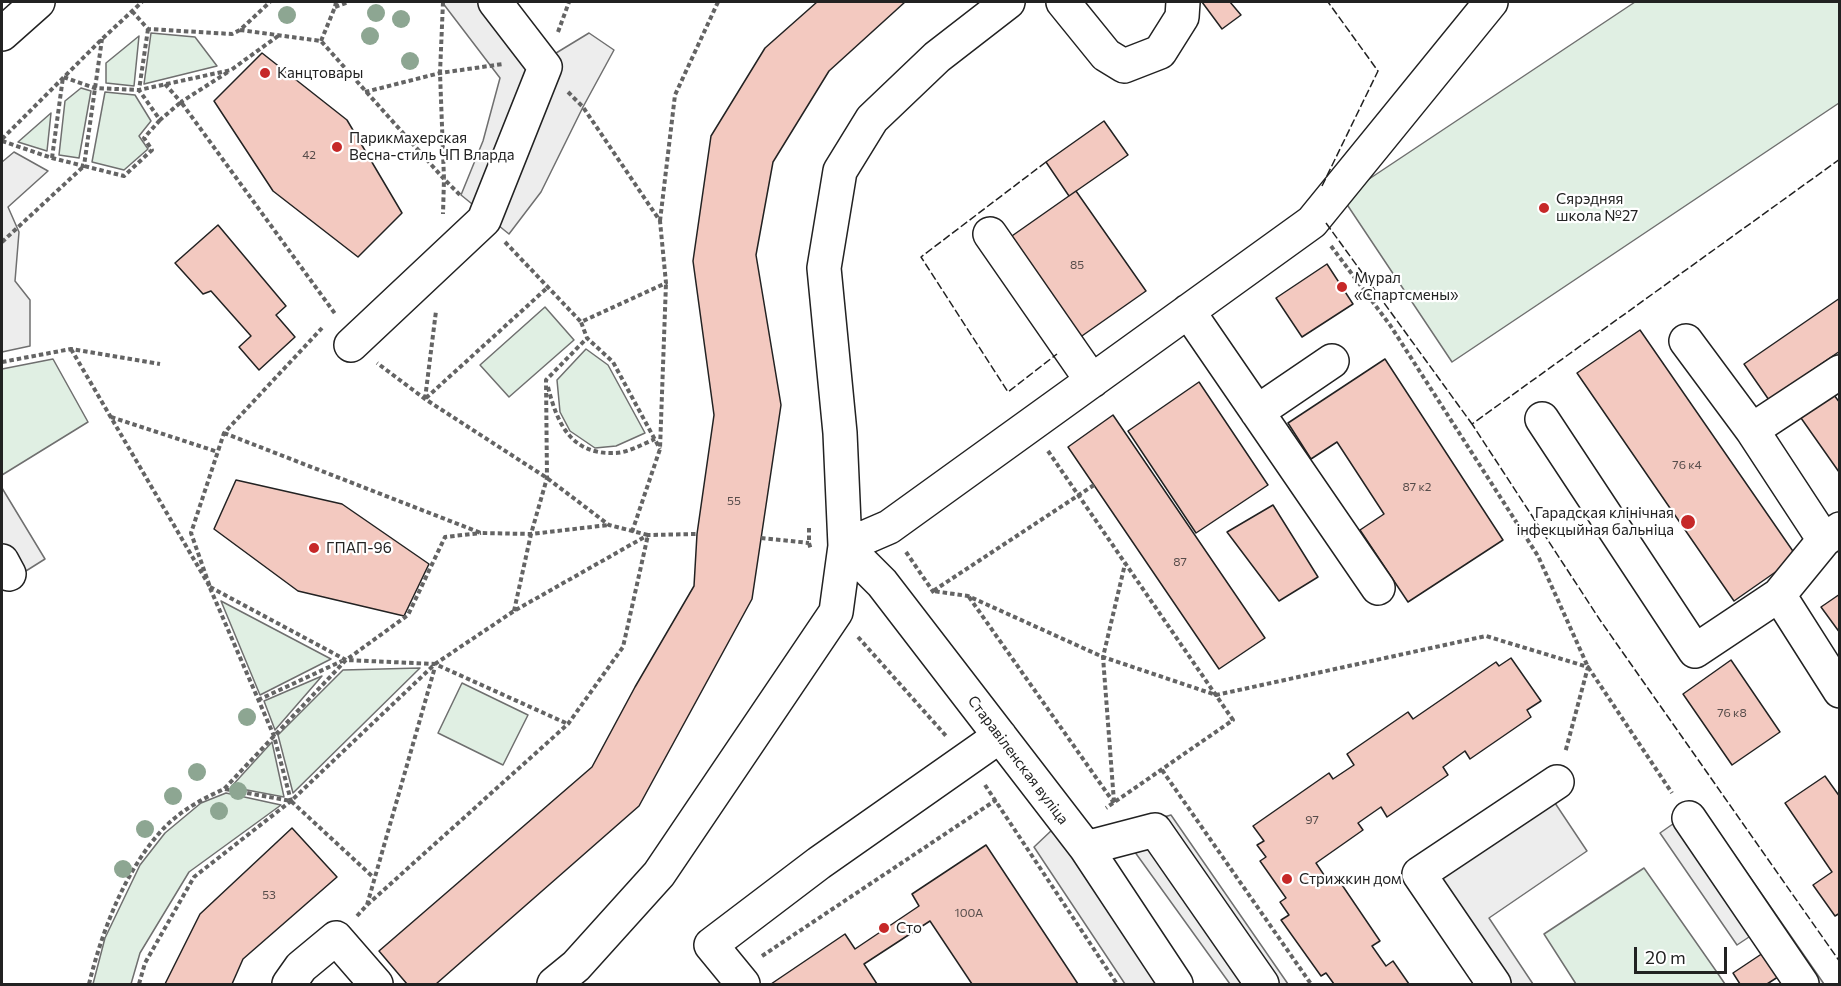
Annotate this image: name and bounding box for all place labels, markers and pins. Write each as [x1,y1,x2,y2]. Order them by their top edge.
place label: Канцтовары [277,64,363,82]
marker: Канцтовары [258,66,272,80]
place label: Парикмахерская Весна-стиль ЧП Вларда [349,129,515,164]
marker: Парикмахерская Весна-стиль ЧП Вларда [330,140,344,154]
place label: Сярэдняя школа №27 [1556,190,1638,225]
marker: Сярэдняя школа №27 [1537,201,1551,215]
place label: Мурал «Спартсмены» [1354,269,1459,304]
marker: Мурал «Спартсмены» [1335,280,1349,294]
place label: Гарадская клінічная інфекцыйная бальніца [1516,504,1674,539]
marker: Гарадская клінічная інфекцыйная бальніца [1679,513,1697,531]
place label: ГПАП-96 [326,539,392,557]
marker: ГПАП-96 [307,541,321,555]
place label: Стрижкин дом [1299,870,1402,888]
marker: Стрижкин дом [1280,872,1294,886]
place label: Сто [896,919,922,937]
marker: Сто [877,921,891,935]

